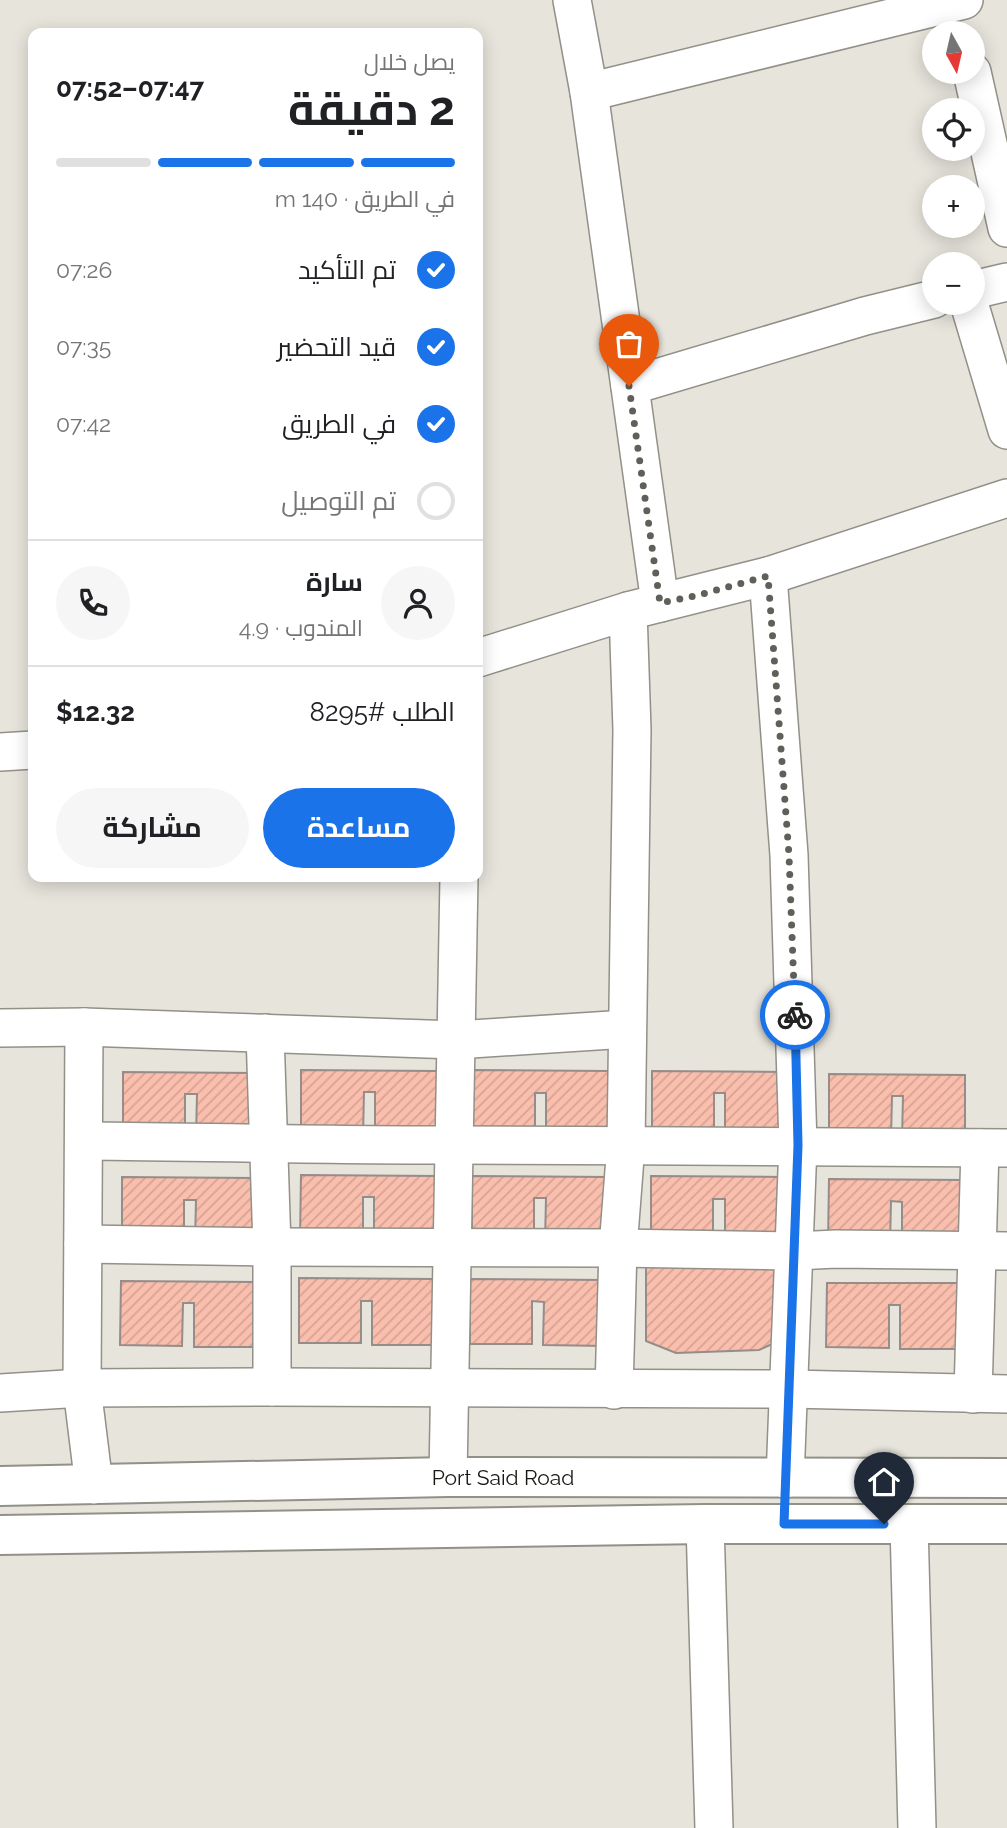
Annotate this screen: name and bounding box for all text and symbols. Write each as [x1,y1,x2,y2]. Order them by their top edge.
north arrow [922,21,985,84]
map controls [922,21,985,315]
text: يصل خلال [364,48,455,75]
text: 07:47–07:52 [56,73,204,103]
text: 2 دقيقة [288,82,455,136]
button: locate [922,98,985,161]
button: + [922,175,985,238]
text: في الطريق · 140 m [275,185,455,212]
icon: check [417,251,455,289]
button: − [922,252,985,315]
text: تم التأكيد [298,255,396,285]
text: 07:26 [56,256,112,283]
pin [599,314,659,386]
icon: bag [610,325,648,363]
icon: check [417,328,455,366]
text: قيد التحضير [277,332,396,362]
text: 07:35 [56,333,111,360]
icon: check [417,405,455,443]
text: في الطريق [282,409,396,439]
text: 07:42 [56,410,111,437]
text: تم التوصيل [281,486,396,516]
button: phone [56,566,130,640]
button: person [381,566,455,640]
text: سارة [306,567,363,597]
text: المندوب · 4.9 [239,614,363,641]
text: $12.32 [56,697,135,727]
text: الطلب #8295 [309,697,455,727]
button: مشاركة [56,788,249,868]
button: مساعدة [263,788,455,868]
courier [760,980,830,1050]
icon: bike [776,996,814,1034]
pin [854,1452,914,1524]
icon: home [865,1463,903,1501]
street label: Port Said Road [432,1465,574,1490]

